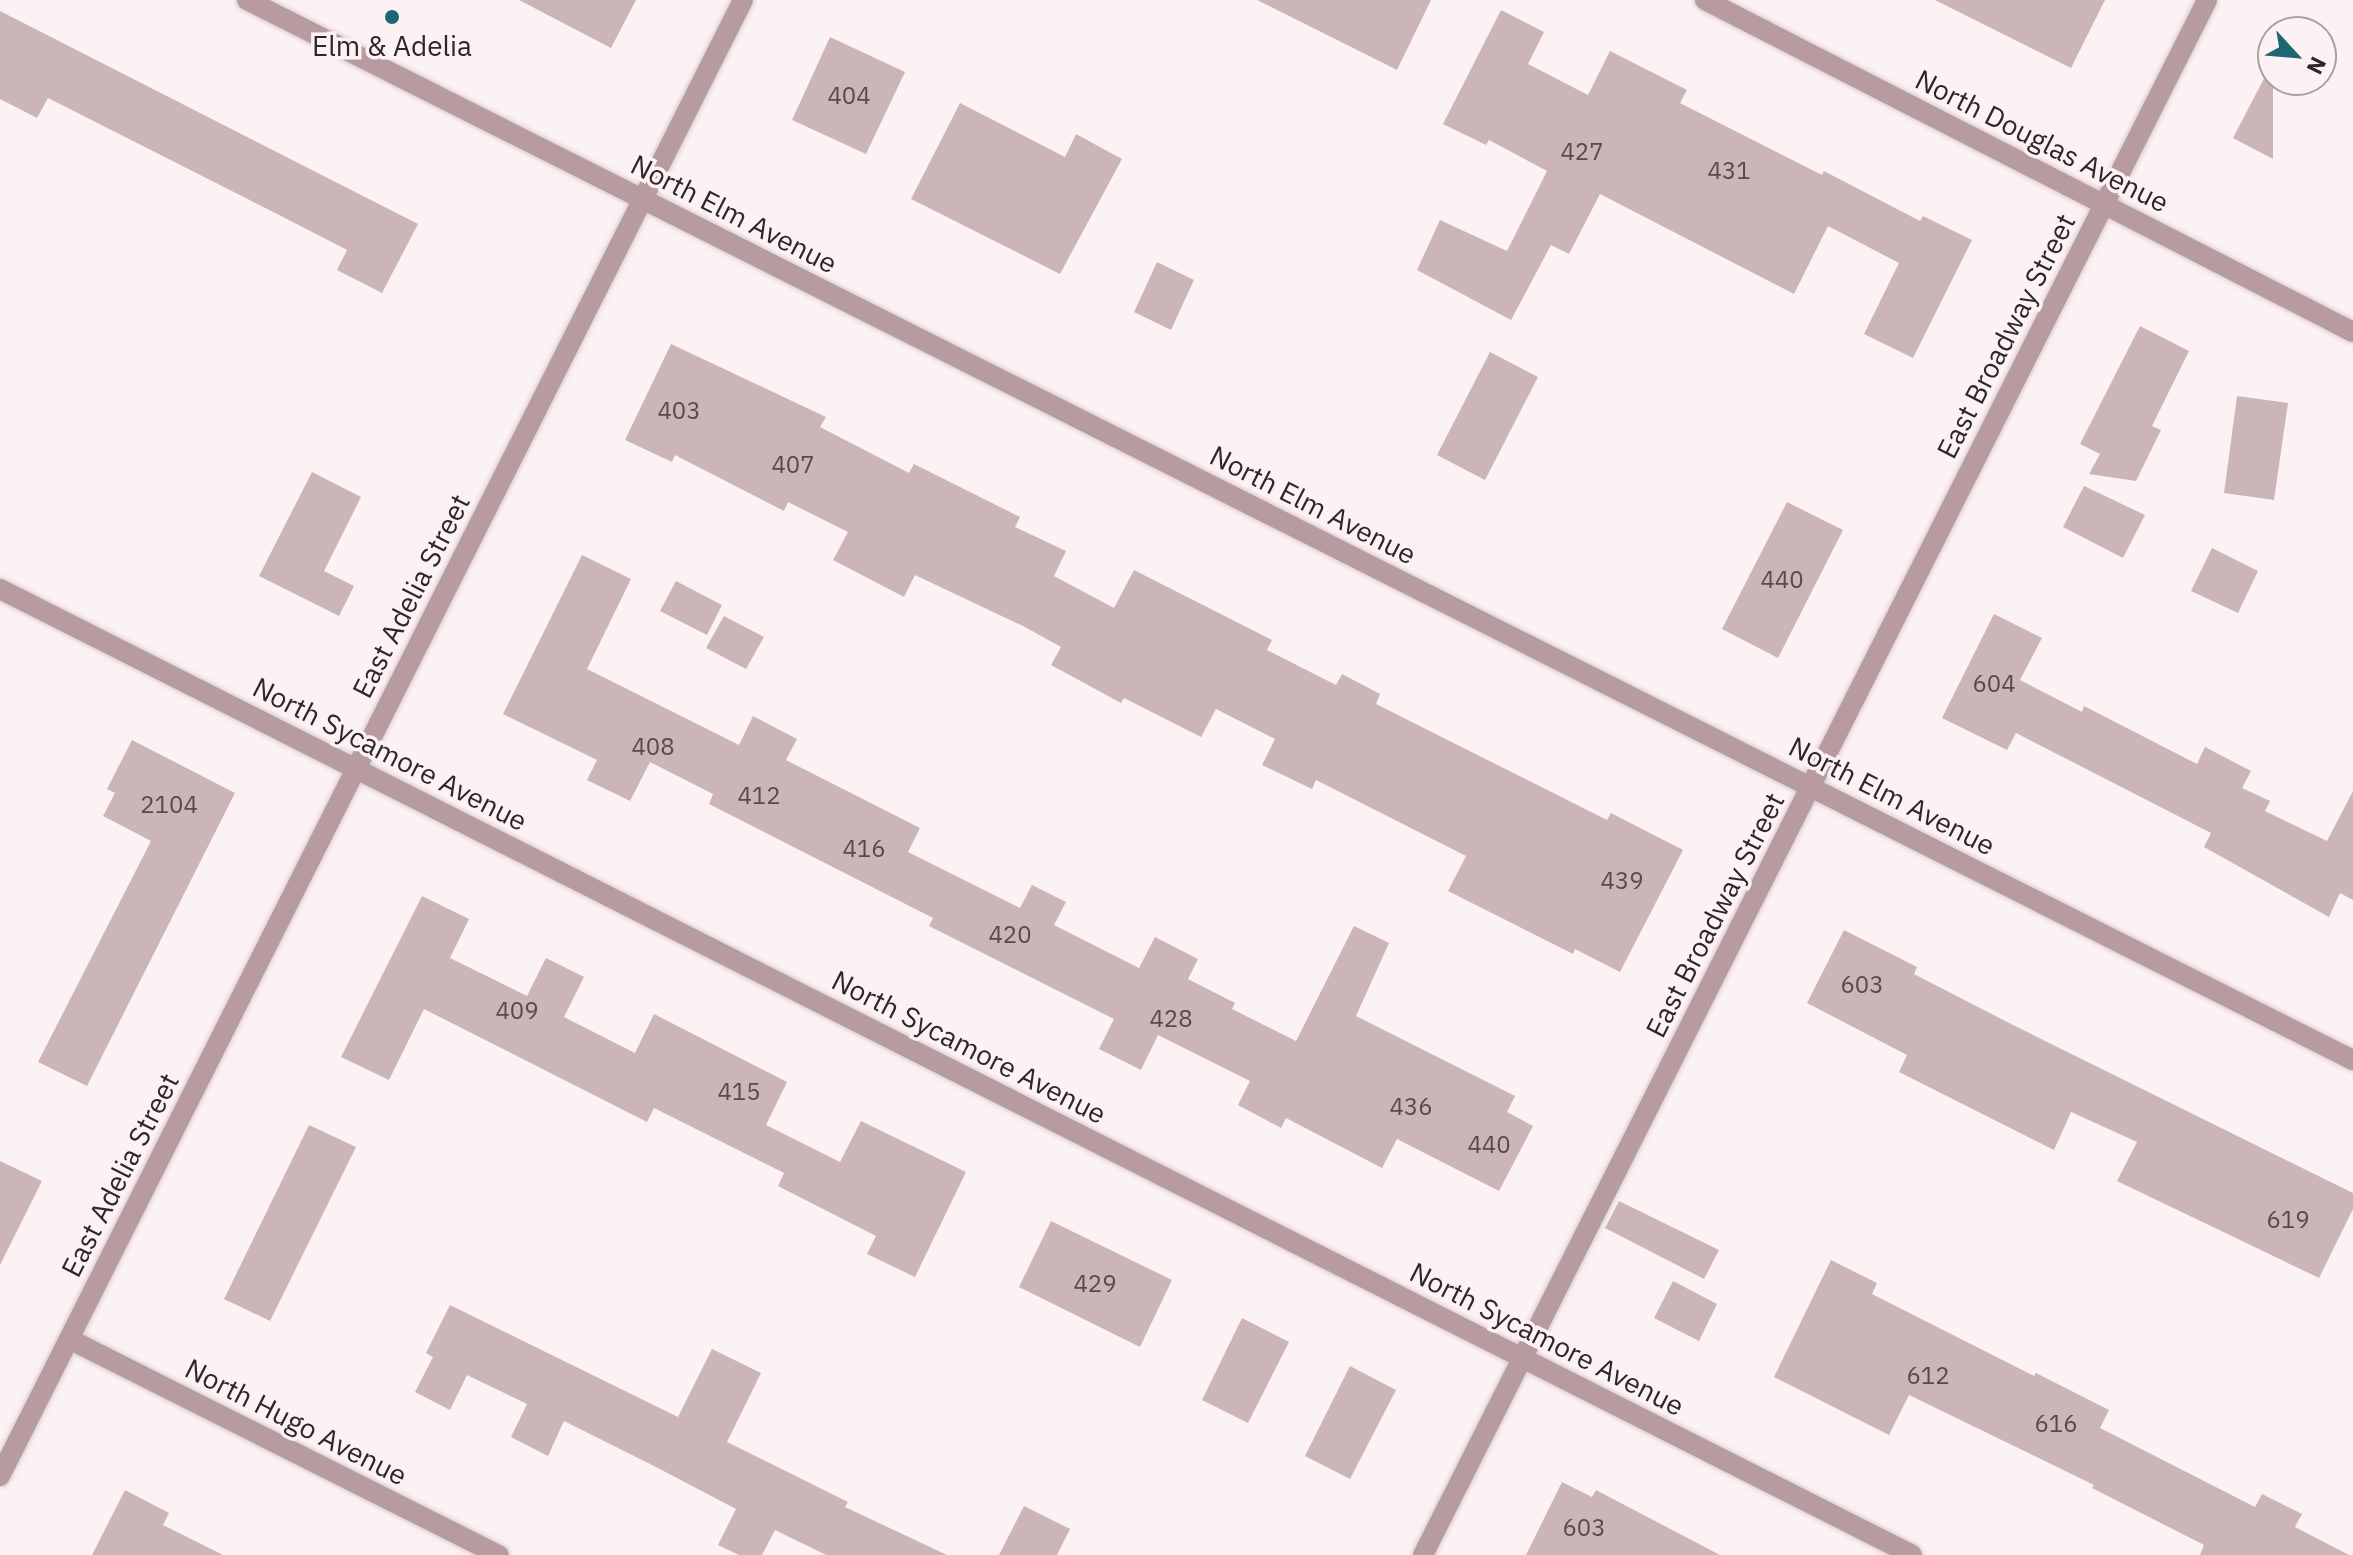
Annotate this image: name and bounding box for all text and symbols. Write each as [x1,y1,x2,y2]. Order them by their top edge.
marker: Elm & Adelia [383,8,401,26]
north arrow [2257,16,2337,96]
place label: Elm & Adelia [312,29,472,63]
text: N [2301,52,2334,79]
street label: North Douglas Avenue [1910,63,2174,219]
house number: 404 [827,82,871,110]
house number: 427 [1560,138,1604,166]
street label: North Elm Avenue [625,148,843,280]
house number: 431 [1707,157,1751,185]
street label: East Broadway Street [1930,208,2082,464]
house number: 403 [657,397,701,425]
street label: North Elm Avenue [1204,439,1422,571]
house number: 407 [771,451,815,479]
street label: East Adelia Street [345,489,477,703]
house number: 440 [1760,566,1804,594]
street label: North Sycamore Avenue [247,670,533,838]
house number: 604 [1972,670,2016,698]
street label: North Elm Avenue [1783,730,2001,862]
house number: 408 [631,733,675,761]
house number: 412 [737,782,781,810]
street label: East Broadway Street [1639,787,1791,1043]
house number: 2104 [140,791,198,819]
house number: 416 [842,835,886,863]
house number: 439 [1600,867,1644,895]
house number: 420 [988,921,1032,949]
street label: North Sycamore Avenue [826,963,1112,1131]
house number: 603 [1840,971,1884,999]
house number: 409 [495,997,539,1025]
house number: 428 [1149,1005,1193,1033]
street label: East Adelia Street [54,1068,186,1282]
house number: 415 [717,1078,761,1106]
house number: 436 [1389,1093,1433,1121]
house number: 440 [1467,1131,1511,1159]
house number: 619 [2266,1206,2310,1234]
street label: North Sycamore Avenue [1404,1255,1690,1423]
house number: 429 [1073,1270,1117,1298]
street label: North Hugo Avenue [180,1352,412,1492]
house number: 612 [1906,1362,1950,1390]
house number: 616 [2034,1410,2078,1438]
house number: 603 [1562,1514,1606,1542]

